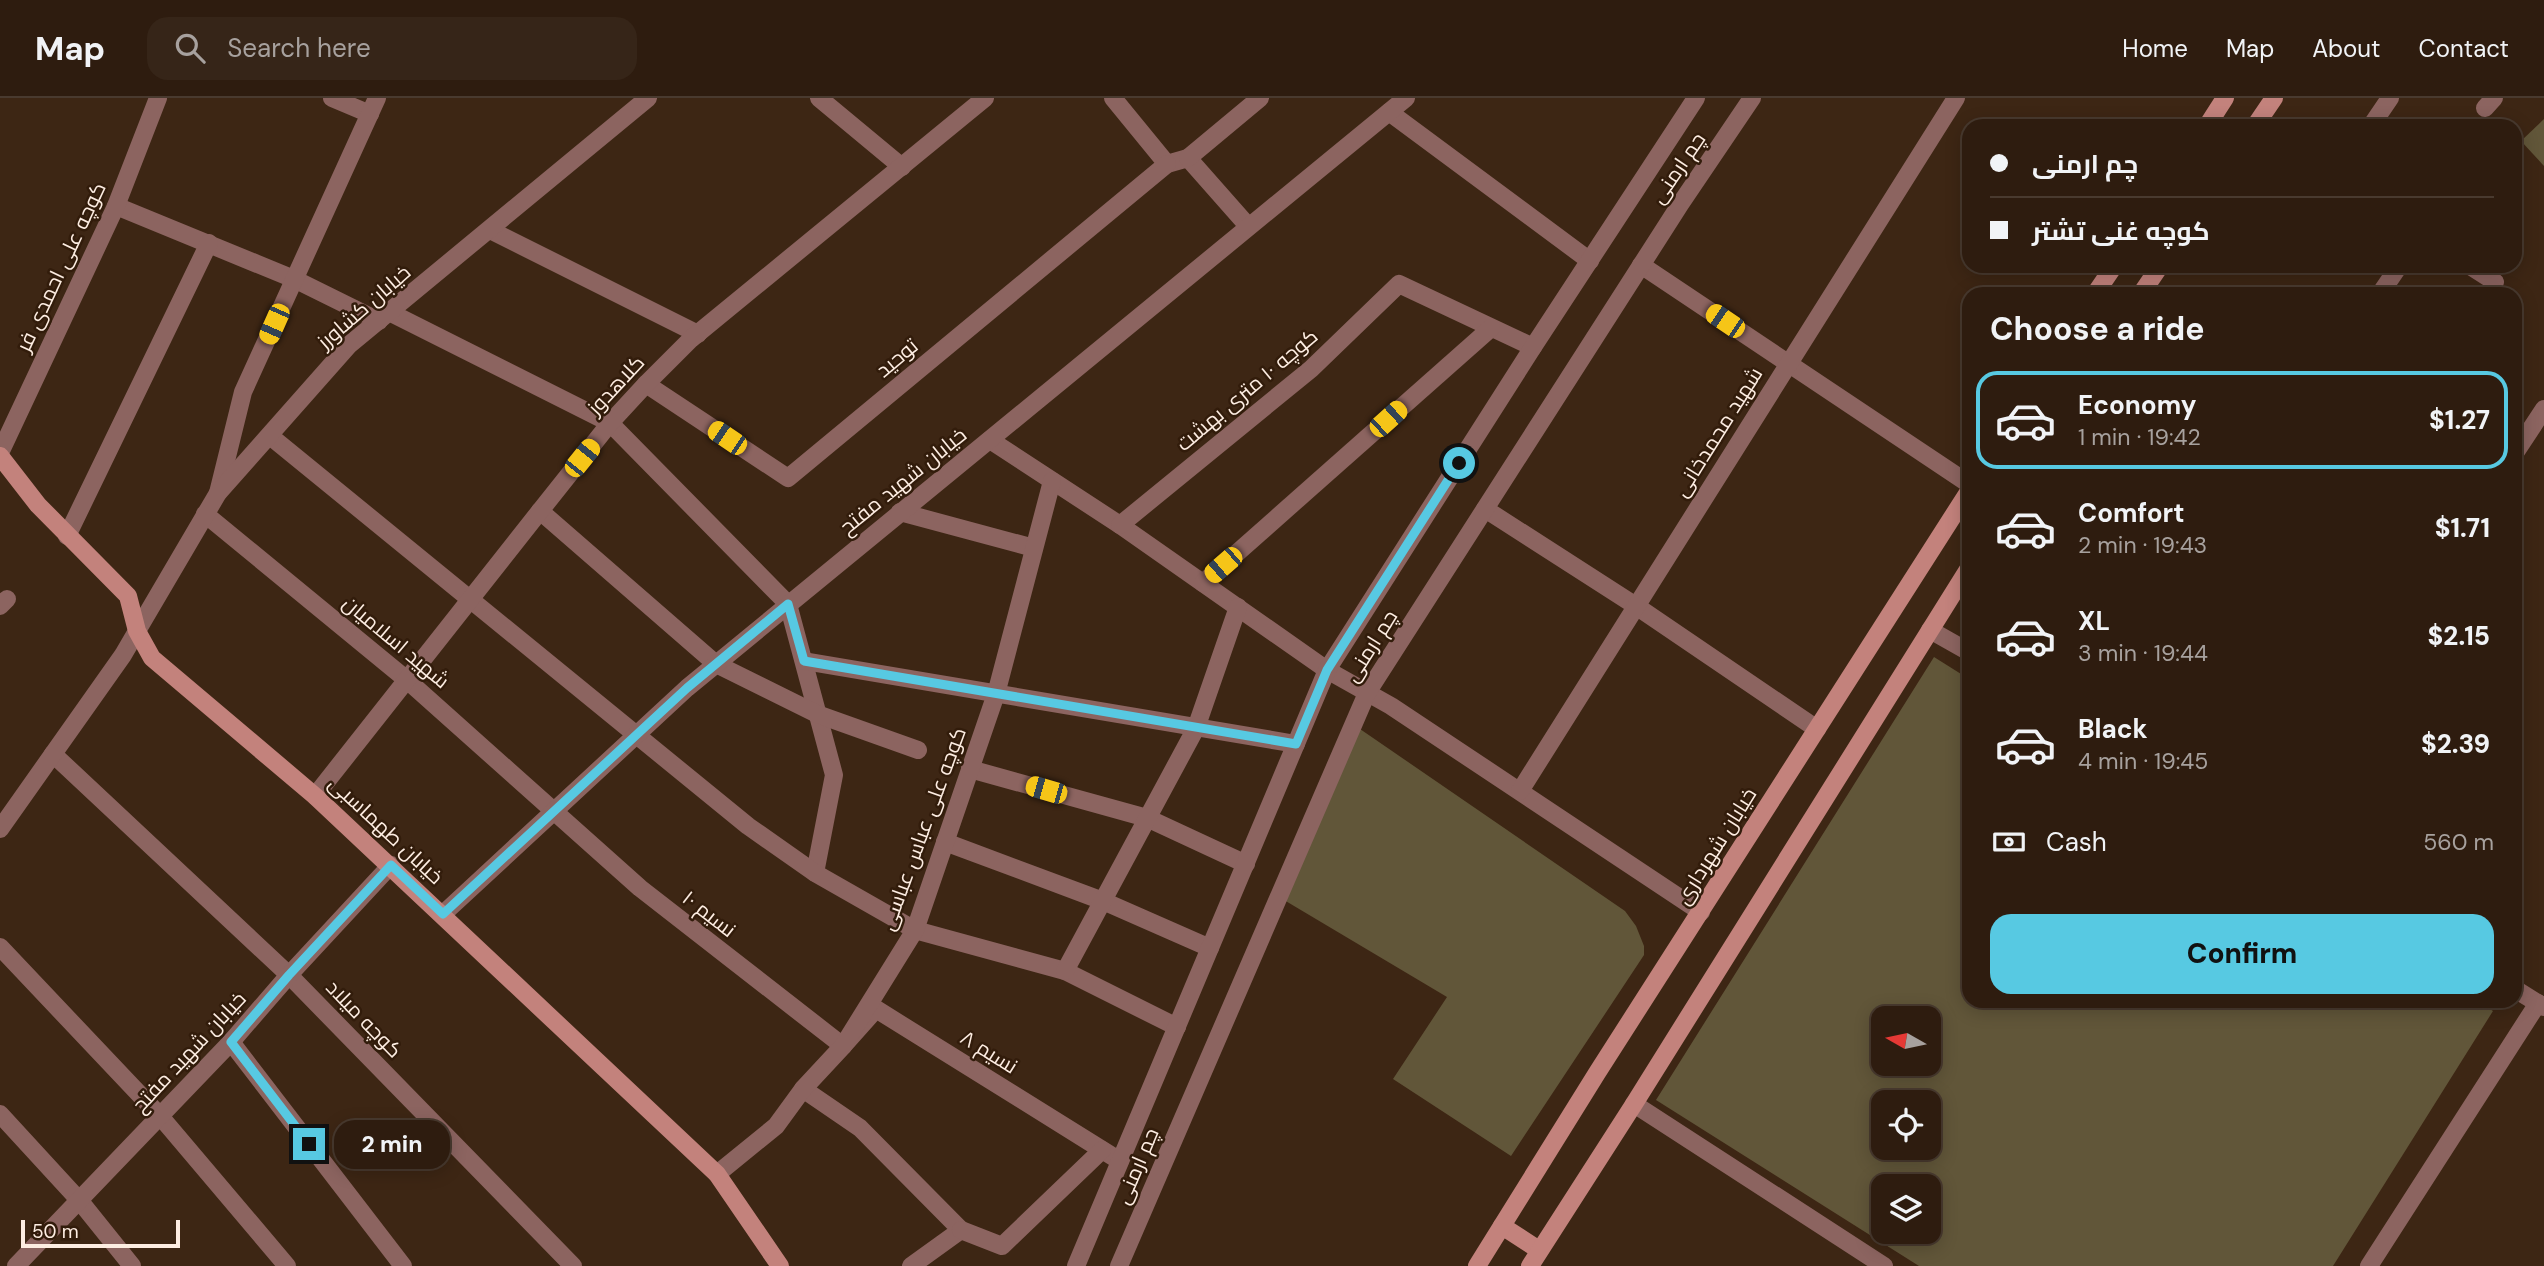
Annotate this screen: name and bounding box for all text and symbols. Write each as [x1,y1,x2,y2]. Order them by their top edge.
search box [147,17,637,80]
text: Map [35,27,105,70]
icon: search [171,29,209,67]
text: Search here [227,31,371,65]
text: Home [2122,33,2188,64]
text: Map [2226,33,2274,64]
text: About [2312,33,2381,64]
text: Contact [2419,33,2509,64]
street label: چم ارمنی [1644,127,1712,209]
text: چم ارمنی [2032,147,2138,181]
street label: کوچه علی احمدی فر [9,178,113,357]
text: کوچه غنی تشتر [2032,214,2210,248]
street label: خیابان کشاورز [311,259,417,356]
car [256,301,293,347]
car [1702,301,1749,341]
text: Choose a ride [1990,308,2205,350]
street label: کوچه ۱۰ متری بهشت [1170,322,1324,458]
street label: توحید [870,332,924,384]
street label: کلاهدوز [580,349,651,422]
street label: شهید محمدخانی [1667,362,1769,502]
text: Economy [2078,388,2196,422]
icon: car [1994,389,2057,452]
car [1366,397,1411,441]
text: $1.27 [2429,403,2490,437]
car [704,418,751,458]
street label: خیابان شهید مفتح [834,421,972,541]
text: 1 min · 19:42 [2078,422,2201,452]
car [561,435,604,481]
route start [1443,447,1475,479]
text: Comfort [2078,496,2184,530]
icon: car [1994,497,2057,560]
text: $1.71 [2435,511,2490,545]
text: 2 min · 19:43 [2078,530,2207,560]
car [1201,543,1246,587]
street label: شهید اسلامیان [337,589,455,695]
street label: چم ارمنی [1338,604,1404,688]
text: XL [2078,604,2110,638]
icon: car [1994,605,2057,668]
text: $2.15 [2428,619,2490,653]
text: 3 min · 19:44 [2078,638,2208,668]
text: Black [2078,712,2148,746]
icon: car [1994,713,2057,776]
street label: کوچه علی عباس عباسی [873,724,973,934]
text: $2.39 [2421,727,2490,761]
text: 4 min · 19:45 [2078,746,2208,776]
street label: خیابان طهماسبی [323,770,449,890]
car [1023,774,1070,806]
street label: خیابان شهرداری [1669,782,1763,910]
icon: cash [1990,823,2028,861]
text: Cash [2046,825,2107,859]
text: 560 m [2423,827,2494,857]
street label: نسیم ۱۰ [676,884,742,944]
button: Confirm [1990,914,2494,994]
street label: کوچه میلاد [320,974,408,1064]
street label: خیابان شهید مفتح [126,985,252,1119]
north arrow [1871,1006,1941,1076]
map controls [1871,1006,1941,1244]
street label: نسیم ۸ [955,1024,1023,1080]
button: locate [1871,1090,1941,1160]
callout: 2 min [334,1119,449,1168]
street label: چم ارمنی [1108,1123,1166,1209]
route end [293,1128,325,1160]
text: 2 min [361,1129,423,1159]
button: layers [1871,1174,1941,1244]
scale bar [21,1217,180,1249]
text: 50 m [32,1219,79,1244]

